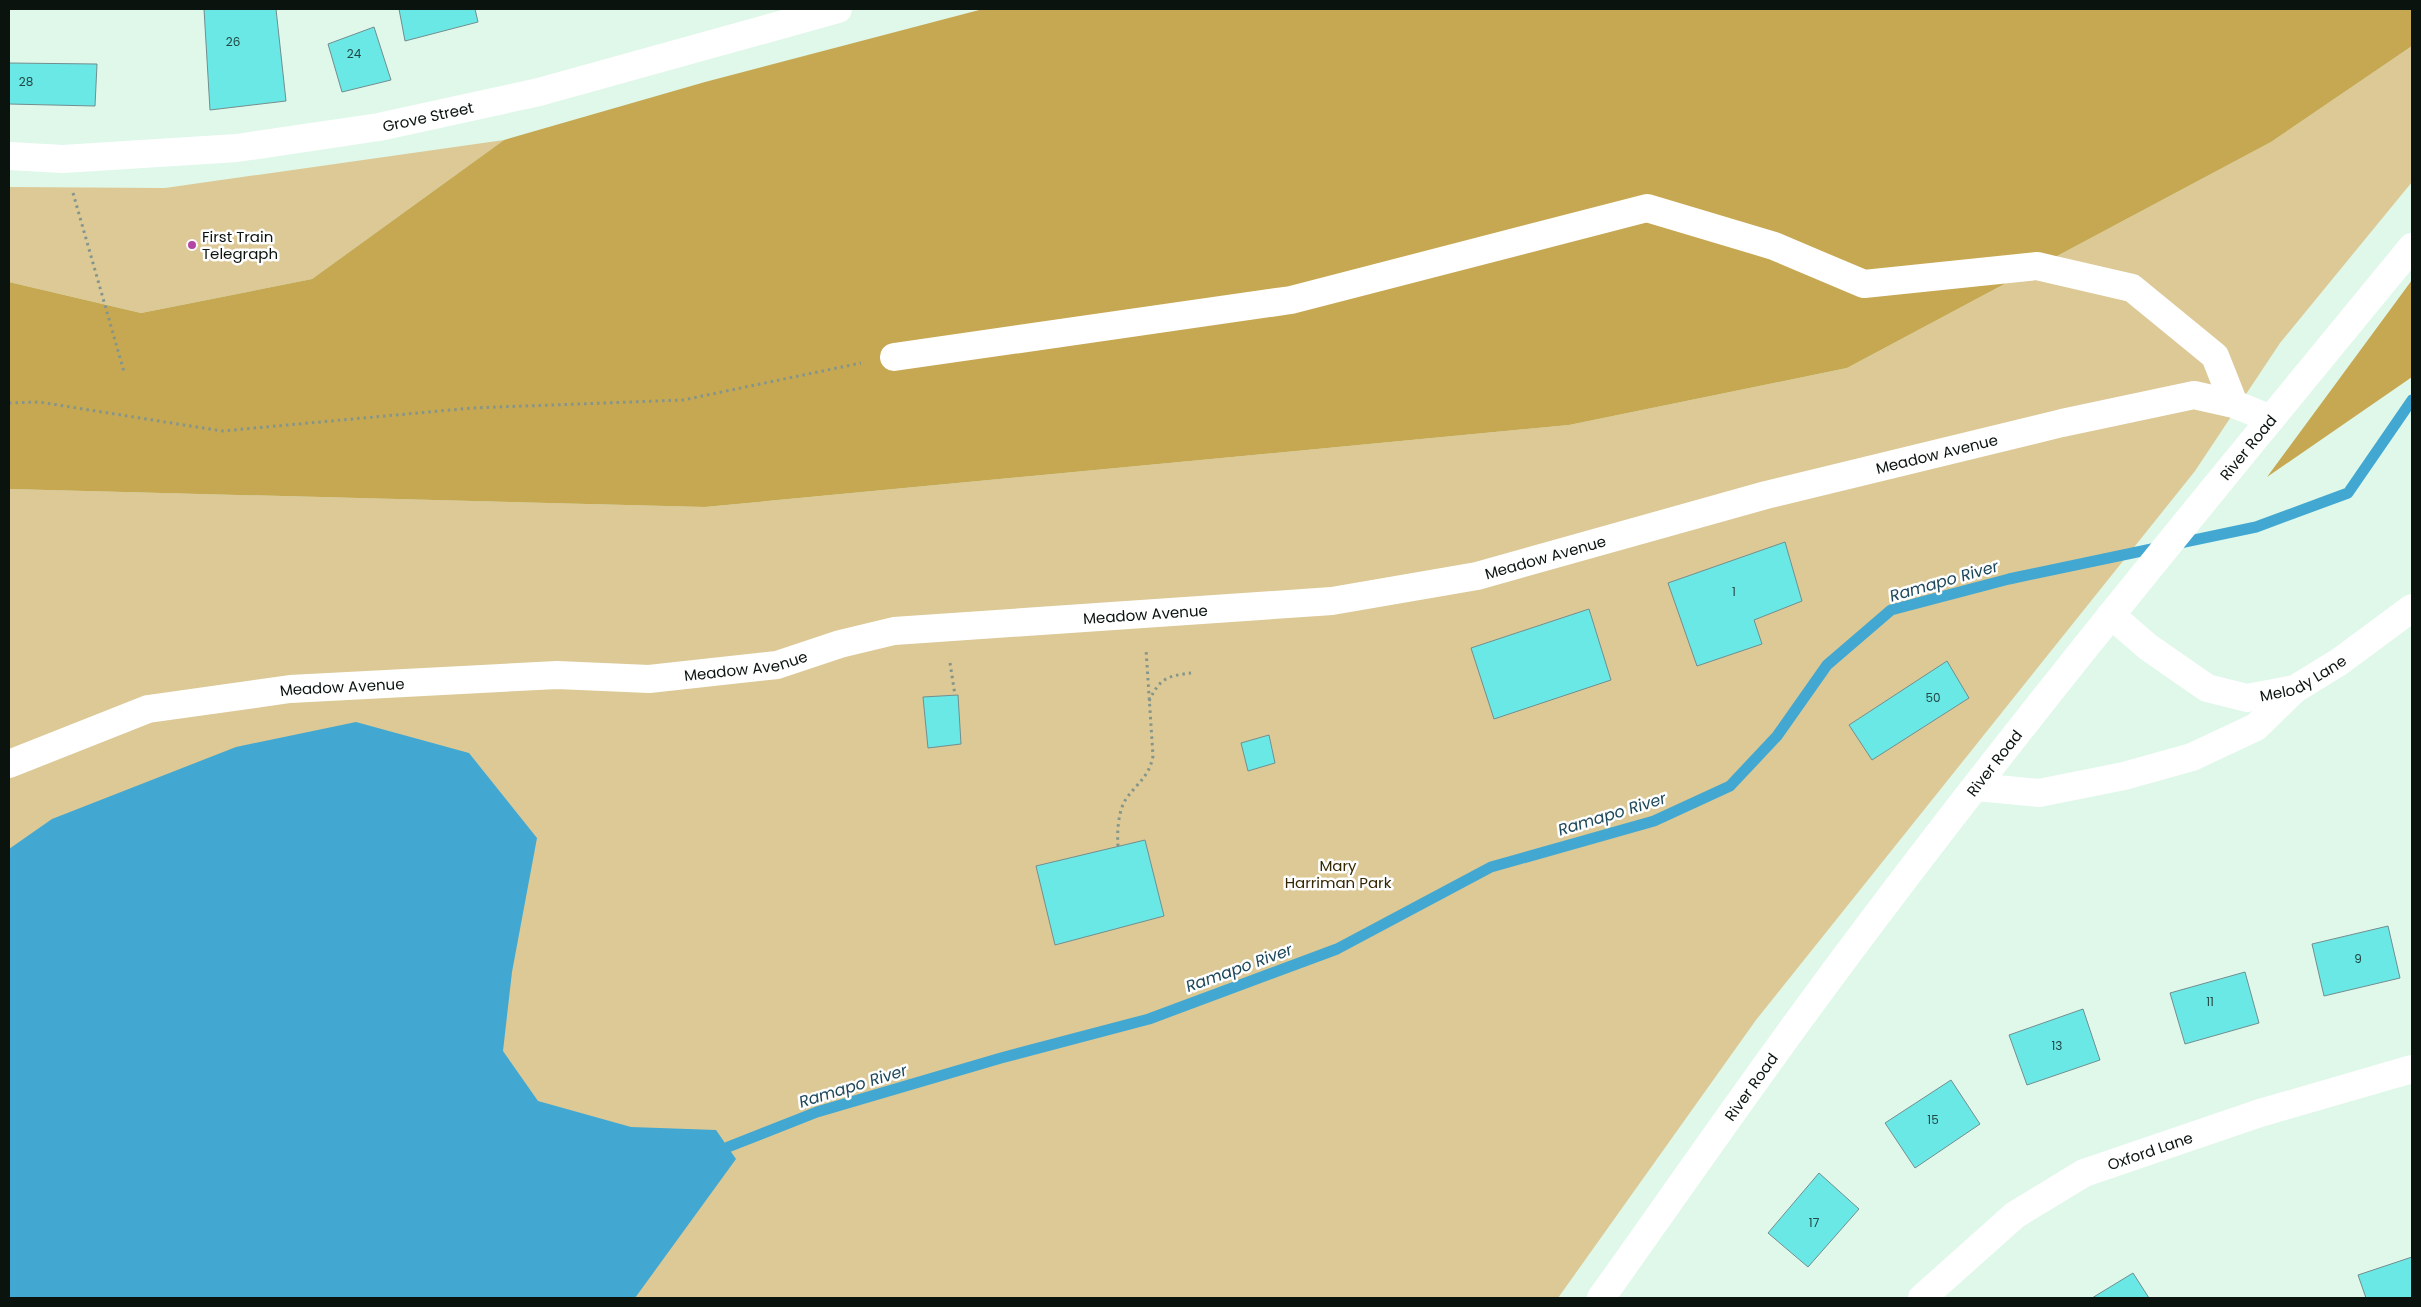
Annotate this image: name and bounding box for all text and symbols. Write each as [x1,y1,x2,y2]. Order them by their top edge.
house number: 26 [226,33,240,50]
house number: 24 [347,45,362,62]
house number: 28 [19,73,33,90]
street label: Grove Street [380,96,475,136]
place label: First Train Telegraph [202,226,278,264]
marker: First Train Telegraph [186,239,198,251]
street label: River Road [2214,410,2281,484]
street label: Meadow Avenue [1874,429,2000,478]
street label: Meadow Avenue [1482,530,1608,584]
water label: Ramapo River [1887,554,2002,608]
house number: 1 [1732,583,1736,600]
street label: Meadow Avenue [1082,599,1208,629]
street label: Meadow Avenue [683,645,810,686]
street label: Melody Lane [2258,650,2350,706]
street label: Meadow Avenue [278,673,405,701]
house number: 50 [1925,689,1941,706]
street label: River Road [1961,725,2027,800]
water label: Ramapo River [1555,786,1670,841]
park label: Mary Harriman Park [1285,855,1392,893]
water label: Ramapo River [1182,938,1297,998]
house number: 9 [2354,950,2362,967]
house number: 11 [2206,993,2214,1010]
house number: 13 [2052,1037,2062,1054]
street label: River Road [1719,1048,1782,1125]
water label: Ramapo River [796,1058,911,1113]
house number: 15 [1927,1111,1939,1128]
street label: Oxford Lane [2104,1126,2195,1175]
house number: 17 [1809,1214,1820,1231]

